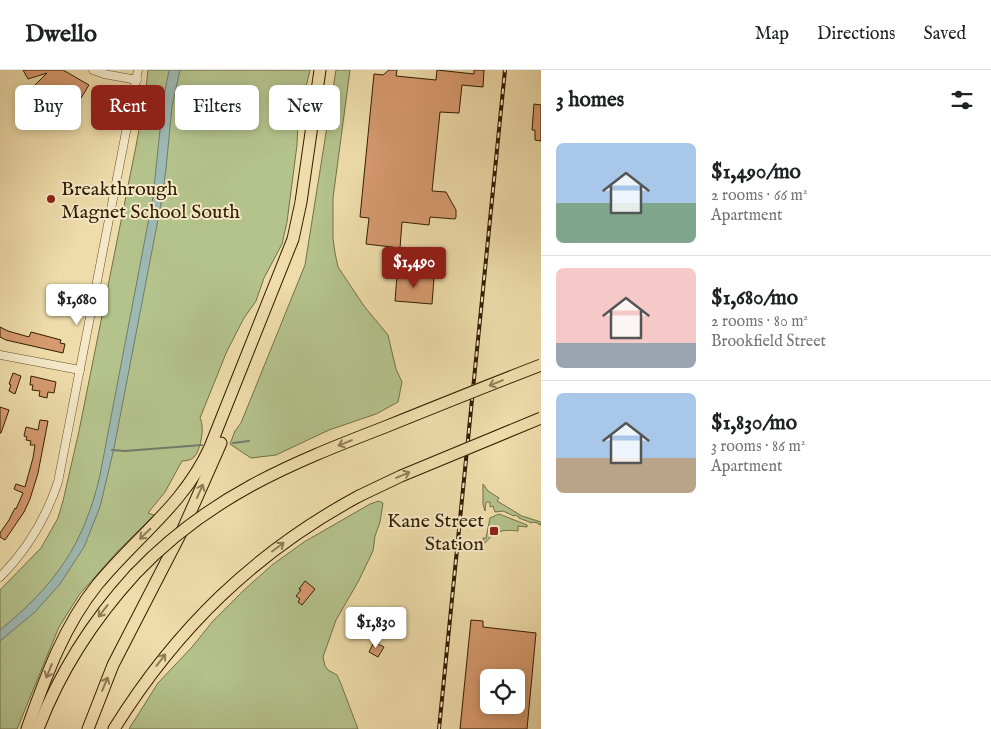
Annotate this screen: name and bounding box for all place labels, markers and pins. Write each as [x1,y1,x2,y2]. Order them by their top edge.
place label: Breakthrough Magnet School South [61,177,240,225]
marker: Breakthrough Magnet School South [45,193,57,205]
pin: $1,490 [373,246,455,289]
pin: $1,680 [36,284,118,326]
place label: Kane Street Station [387,509,484,557]
marker: Kane Street Station [488,525,500,537]
pin: $1,830 [335,606,417,649]

